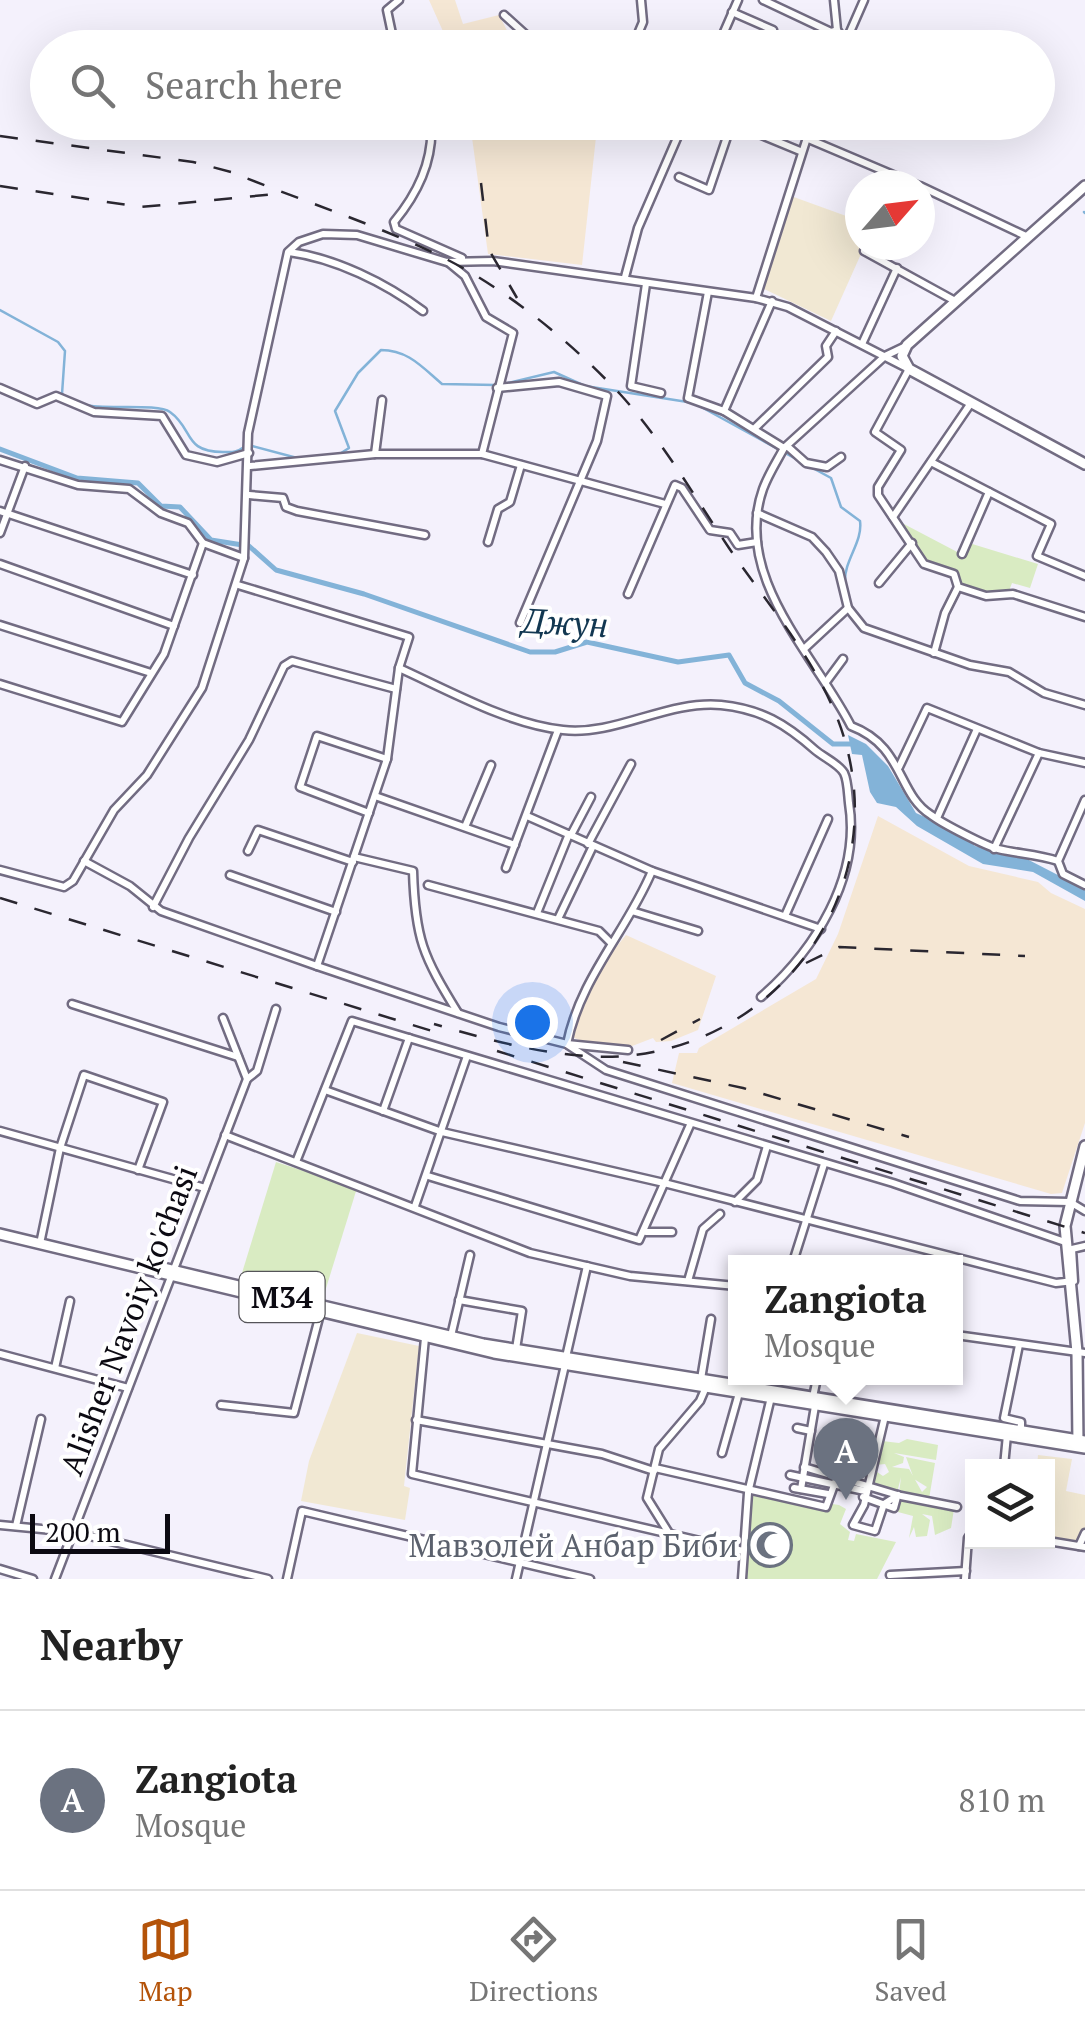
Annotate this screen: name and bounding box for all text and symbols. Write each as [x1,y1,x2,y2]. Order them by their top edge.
search box [30,30,1055,140]
icon: search [65,58,120,113]
text: Search here [145,60,343,110]
north arrow [845,170,935,260]
water label: Джун [519,597,609,647]
your location [507,997,558,1048]
street label: Alisher Navoiy ko'chasi [50,1159,206,1481]
popup [728,1255,963,1385]
road number: M34 [240,1272,324,1322]
text: Zangiota [764,1274,927,1324]
text: Mosque [764,1324,876,1366]
pin: A [814,1418,878,1500]
map controls [965,1459,1055,1549]
button: layers [965,1459,1055,1549]
scale bar [30,1509,170,1554]
text: 200 m [45,1513,121,1550]
mosque icon: Мавзолей Анбар Биби [747,1522,793,1568]
place label: Мавзолей Анбар Биби [408,1524,738,1566]
text: Nearby [40,1616,182,1672]
text: Zangiota [135,1754,297,1804]
text: A [61,1779,84,1821]
text: 810 m [958,1779,1045,1821]
text: Mosque [135,1804,246,1846]
tab: Map [138,1912,193,2009]
tab: Directions [469,1912,598,2009]
tab: Saved [874,1912,947,2009]

